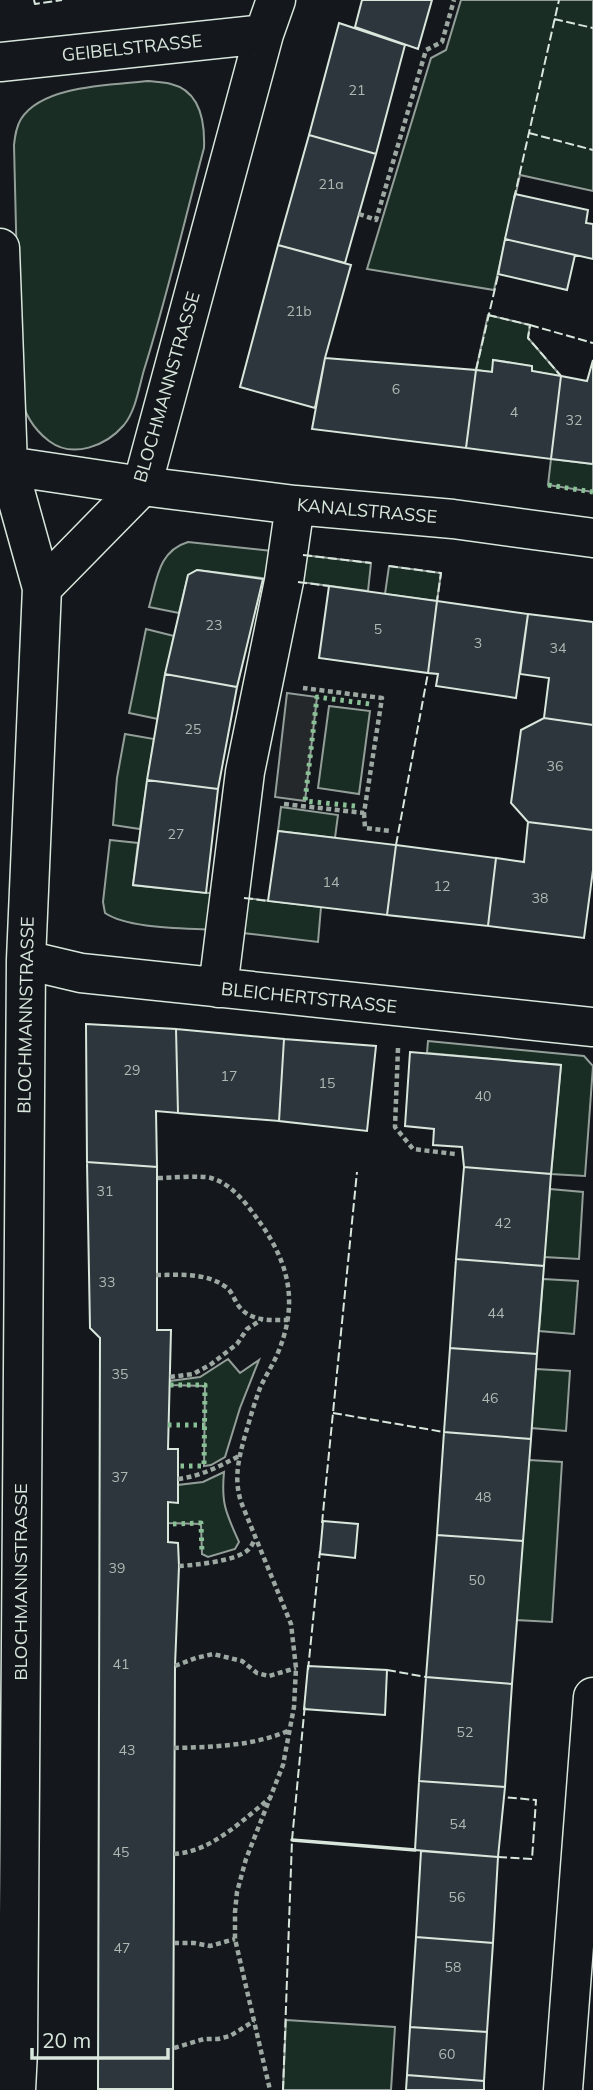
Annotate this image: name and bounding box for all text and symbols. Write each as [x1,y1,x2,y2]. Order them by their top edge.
street label: GEIBELSTRASSE [61,29,203,66]
house number: 21 [349,81,365,99]
house number: 21a [318,175,344,193]
street label: BLOCHMANNSTRASSE [128,289,205,485]
house number: 21b [286,302,312,320]
house number: 6 [392,380,400,398]
house number: 4 [510,403,519,421]
house number: 32 [566,411,582,429]
street label: KANALSTRASSE [296,493,438,528]
house number: 23 [206,616,222,634]
house number: 5 [374,620,382,638]
house number: 3 [474,634,482,652]
house number: 34 [550,639,567,657]
house number: 25 [185,720,201,738]
house number: 36 [547,757,563,775]
house number: 27 [168,825,184,843]
house number: 14 [323,873,340,891]
house number: 12 [434,877,450,895]
house number: 38 [532,889,548,907]
street label: BLOCHMANNSTRASSE [12,916,39,1114]
street label: BLEICHERTSTRASSE [220,977,398,1018]
house number: 29 [124,1061,140,1079]
house number: 17 [221,1067,237,1085]
house number: 15 [319,1074,335,1092]
house number: 40 [475,1087,491,1105]
house number: 31 [97,1182,113,1200]
house number: 42 [495,1214,511,1232]
house number: 33 [99,1273,115,1291]
house number: 44 [488,1304,505,1322]
house number: 35 [112,1365,128,1383]
house number: 46 [482,1389,498,1407]
house number: 37 [112,1468,128,1486]
street label: BLOCHMANNSTRASSE [9,1483,32,1681]
house number: 48 [475,1488,491,1506]
house number: 39 [109,1559,125,1577]
house number: 50 [469,1571,485,1589]
house number: 41 [113,1655,129,1673]
house number: 52 [457,1723,473,1741]
house number: 43 [119,1741,135,1759]
house number: 54 [450,1815,467,1833]
house number: 45 [113,1843,129,1861]
house number: 56 [449,1888,465,1906]
house number: 47 [114,1939,130,1957]
house number: 58 [445,1958,461,1976]
scale bar [32,2016,168,2060]
text: 20 m [42,2027,91,2053]
house number: 60 [439,2045,455,2063]

